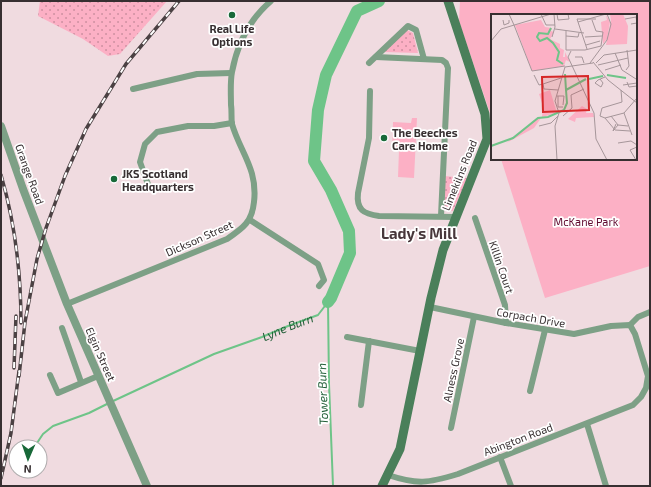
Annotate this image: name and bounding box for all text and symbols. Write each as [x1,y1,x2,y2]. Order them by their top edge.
marker: Real Life Options [227,10,237,20]
inset map [491,14,637,160]
place label: Real Life Options [210,22,254,48]
place label: The Beeches Care Home [392,126,458,152]
marker: The Beeches Care Home [379,133,389,143]
street label: Limekilns Road [439,138,479,212]
street label: Grange Road [13,142,47,206]
place label: JKS Scotland Headquarters [122,167,194,193]
marker: JKS Scotland Headquarters [109,174,119,184]
park label: McKane Park [554,215,619,228]
street label: Dickson Street [163,217,235,259]
district label: Lady's Mill [381,224,457,243]
street label: Killin Court [487,239,517,295]
street label: Corpach Drive [496,305,567,329]
water label: Lyne Burn [260,310,315,343]
street label: Elgin Street [83,325,119,383]
street label: Alness Grove [440,337,466,403]
water label: Tower Burn [314,363,330,425]
street label: Abington Road [482,420,554,458]
north arrow [8,439,48,479]
text: N [23,463,32,476]

